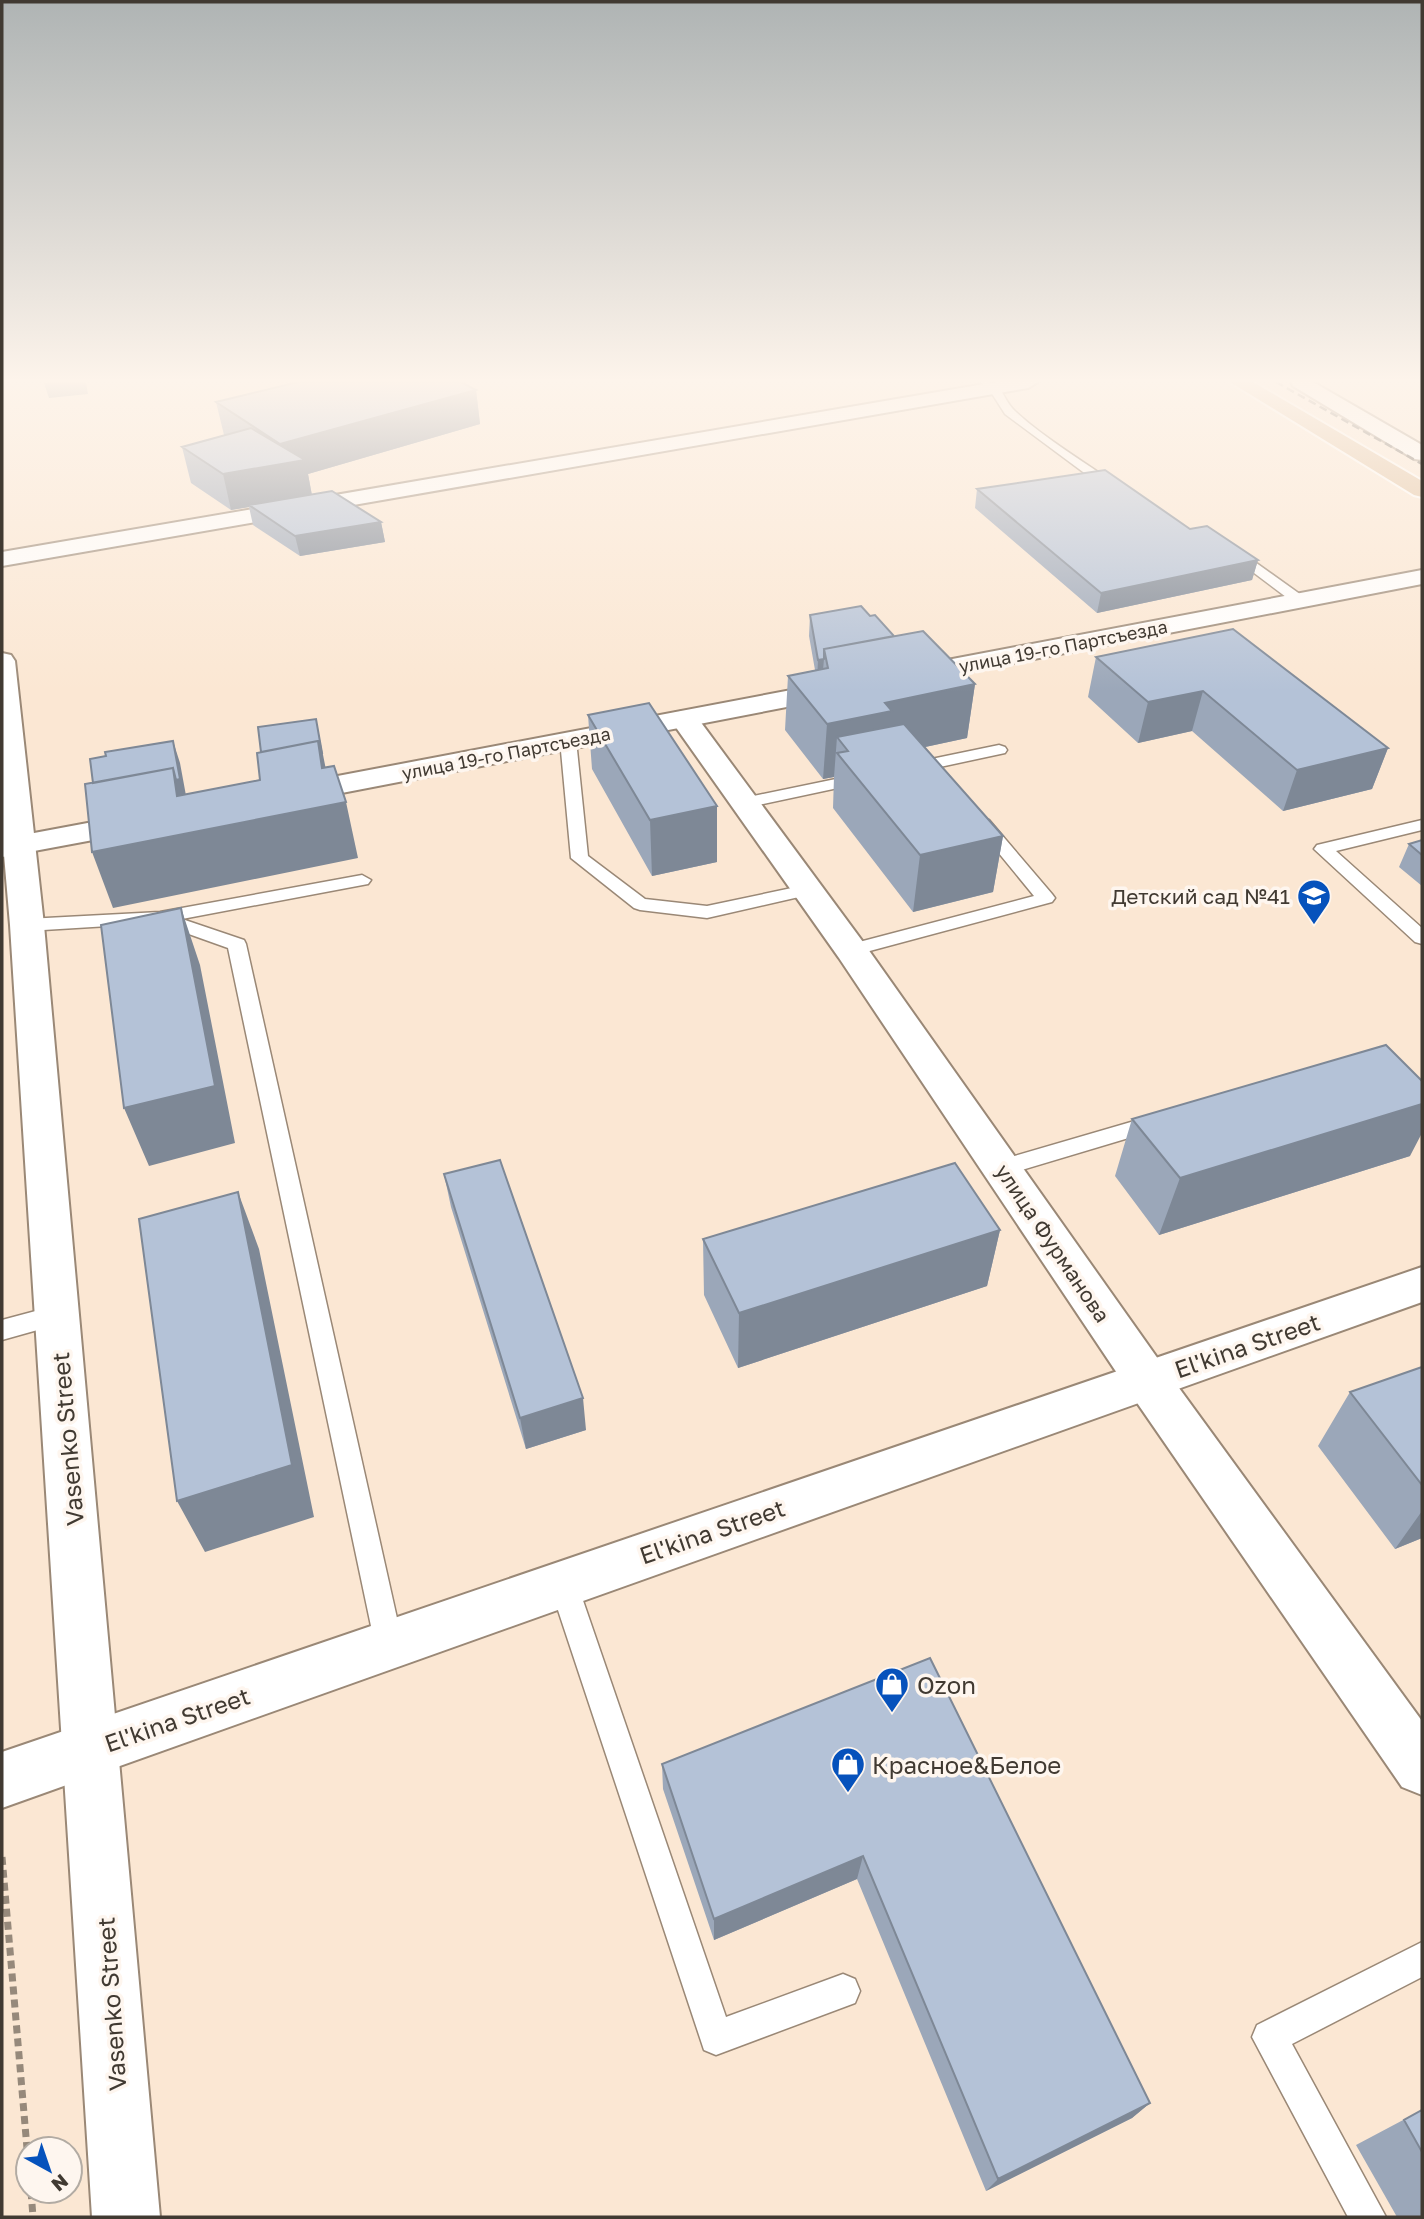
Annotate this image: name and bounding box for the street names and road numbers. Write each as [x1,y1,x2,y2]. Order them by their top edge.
street label: улица 19-го Партсъезда [957,615,1169,677]
street label: улица 19-го Партсъезда [400,722,612,784]
street label: улица Фурманова [990,1159,1116,1327]
street label: El'kina Street [1170,1307,1324,1383]
street label: Vasenko Street [45,1351,89,1527]
street label: El'kina Street [635,1493,789,1569]
street label: El'kina Street [100,1681,254,1757]
street label: Vasenko Street [90,1916,132,2092]

